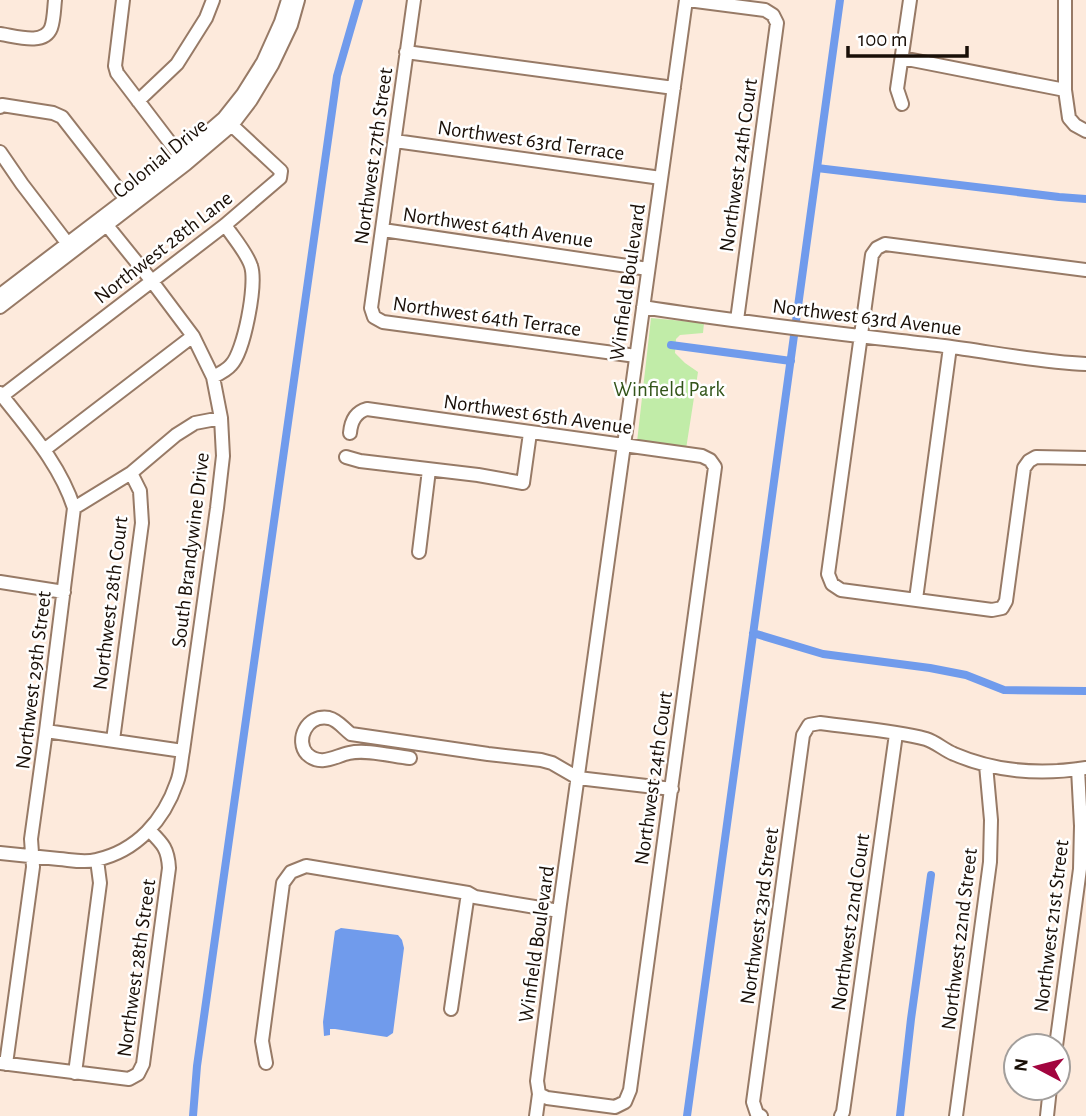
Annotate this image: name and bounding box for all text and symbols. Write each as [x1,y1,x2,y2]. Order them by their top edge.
scale bar [848,14,967,58]
text: 100 m [858,29,908,50]
street label: Northwest 27th Street [351,66,396,246]
street label: Northwest 24th Court [716,77,761,253]
street label: Colonial Drive [109,114,211,202]
street label: Northwest 63rd Terrace [436,117,626,164]
street label: Northwest 28th Lane [90,187,236,308]
street label: Winfield Boulevard [606,202,649,362]
street label: Northwest 64th Avenue [402,204,594,251]
street label: Northwest 64th Terrace [391,293,582,340]
street label: Northwest 63rd Avenue [771,295,963,340]
park label: Winfield Park [613,379,725,400]
street label: Northwest 65th Avenue [442,391,634,438]
street label: South Brandywine Drive [168,451,213,649]
street label: Northwest 28th Court [89,515,132,691]
street label: Northwest 29th Street [12,589,55,770]
street label: Northwest 24th Court [631,690,676,866]
street label: Northwest 23rd Street [737,826,782,1006]
street label: Northwest 22nd Court [828,832,873,1012]
street label: Northwest 21st Street [1030,838,1073,1014]
street label: Northwest 22nd Street [938,847,981,1031]
street label: Winfield Boulevard [515,864,558,1024]
street label: Northwest 28th Street [114,877,159,1058]
north arrow [1002,1032,1072,1102]
text: N [1011,1057,1032,1073]

